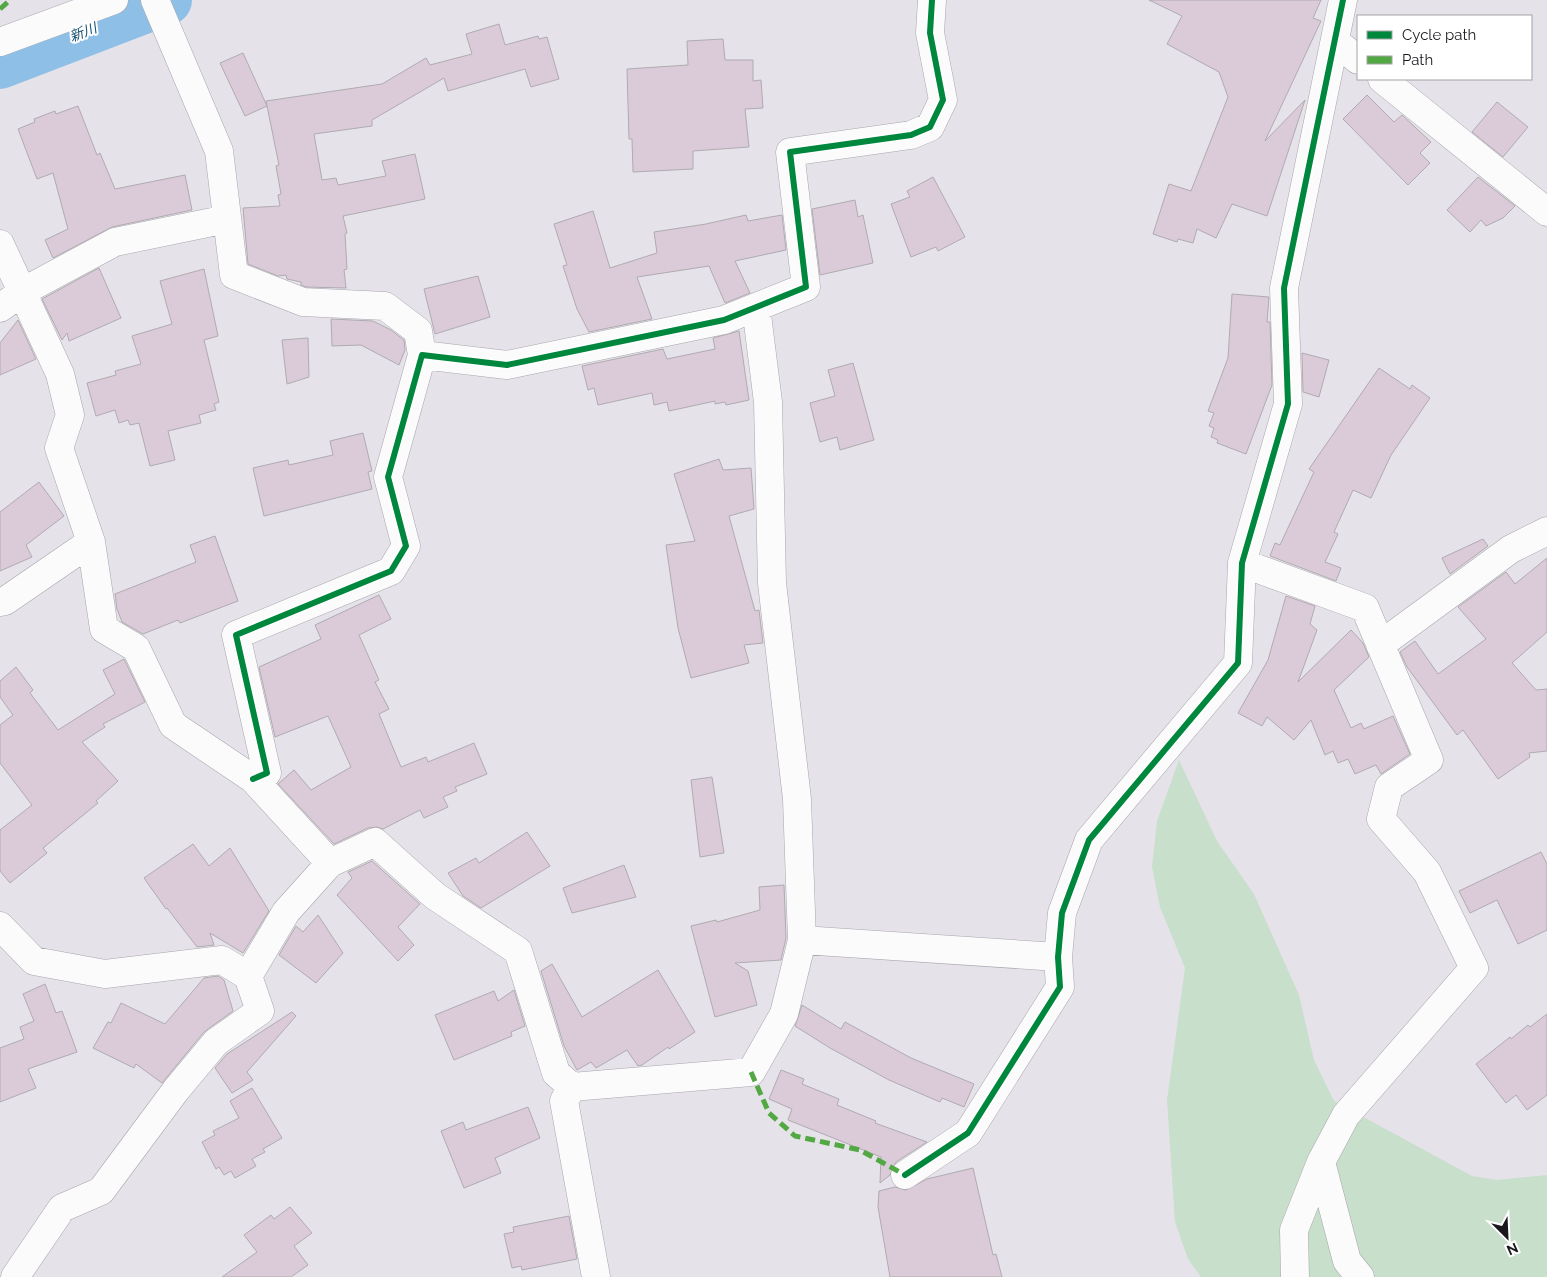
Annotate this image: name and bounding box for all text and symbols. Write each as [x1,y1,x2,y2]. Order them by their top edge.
legend [1357,15,1532,80]
water label: 新川 [67,19,101,44]
text: Cycle path [1402,26,1476,44]
text: Path [1402,51,1433,69]
north arrow [1482,1212,1532,1262]
text: N [1504,1239,1520,1258]

